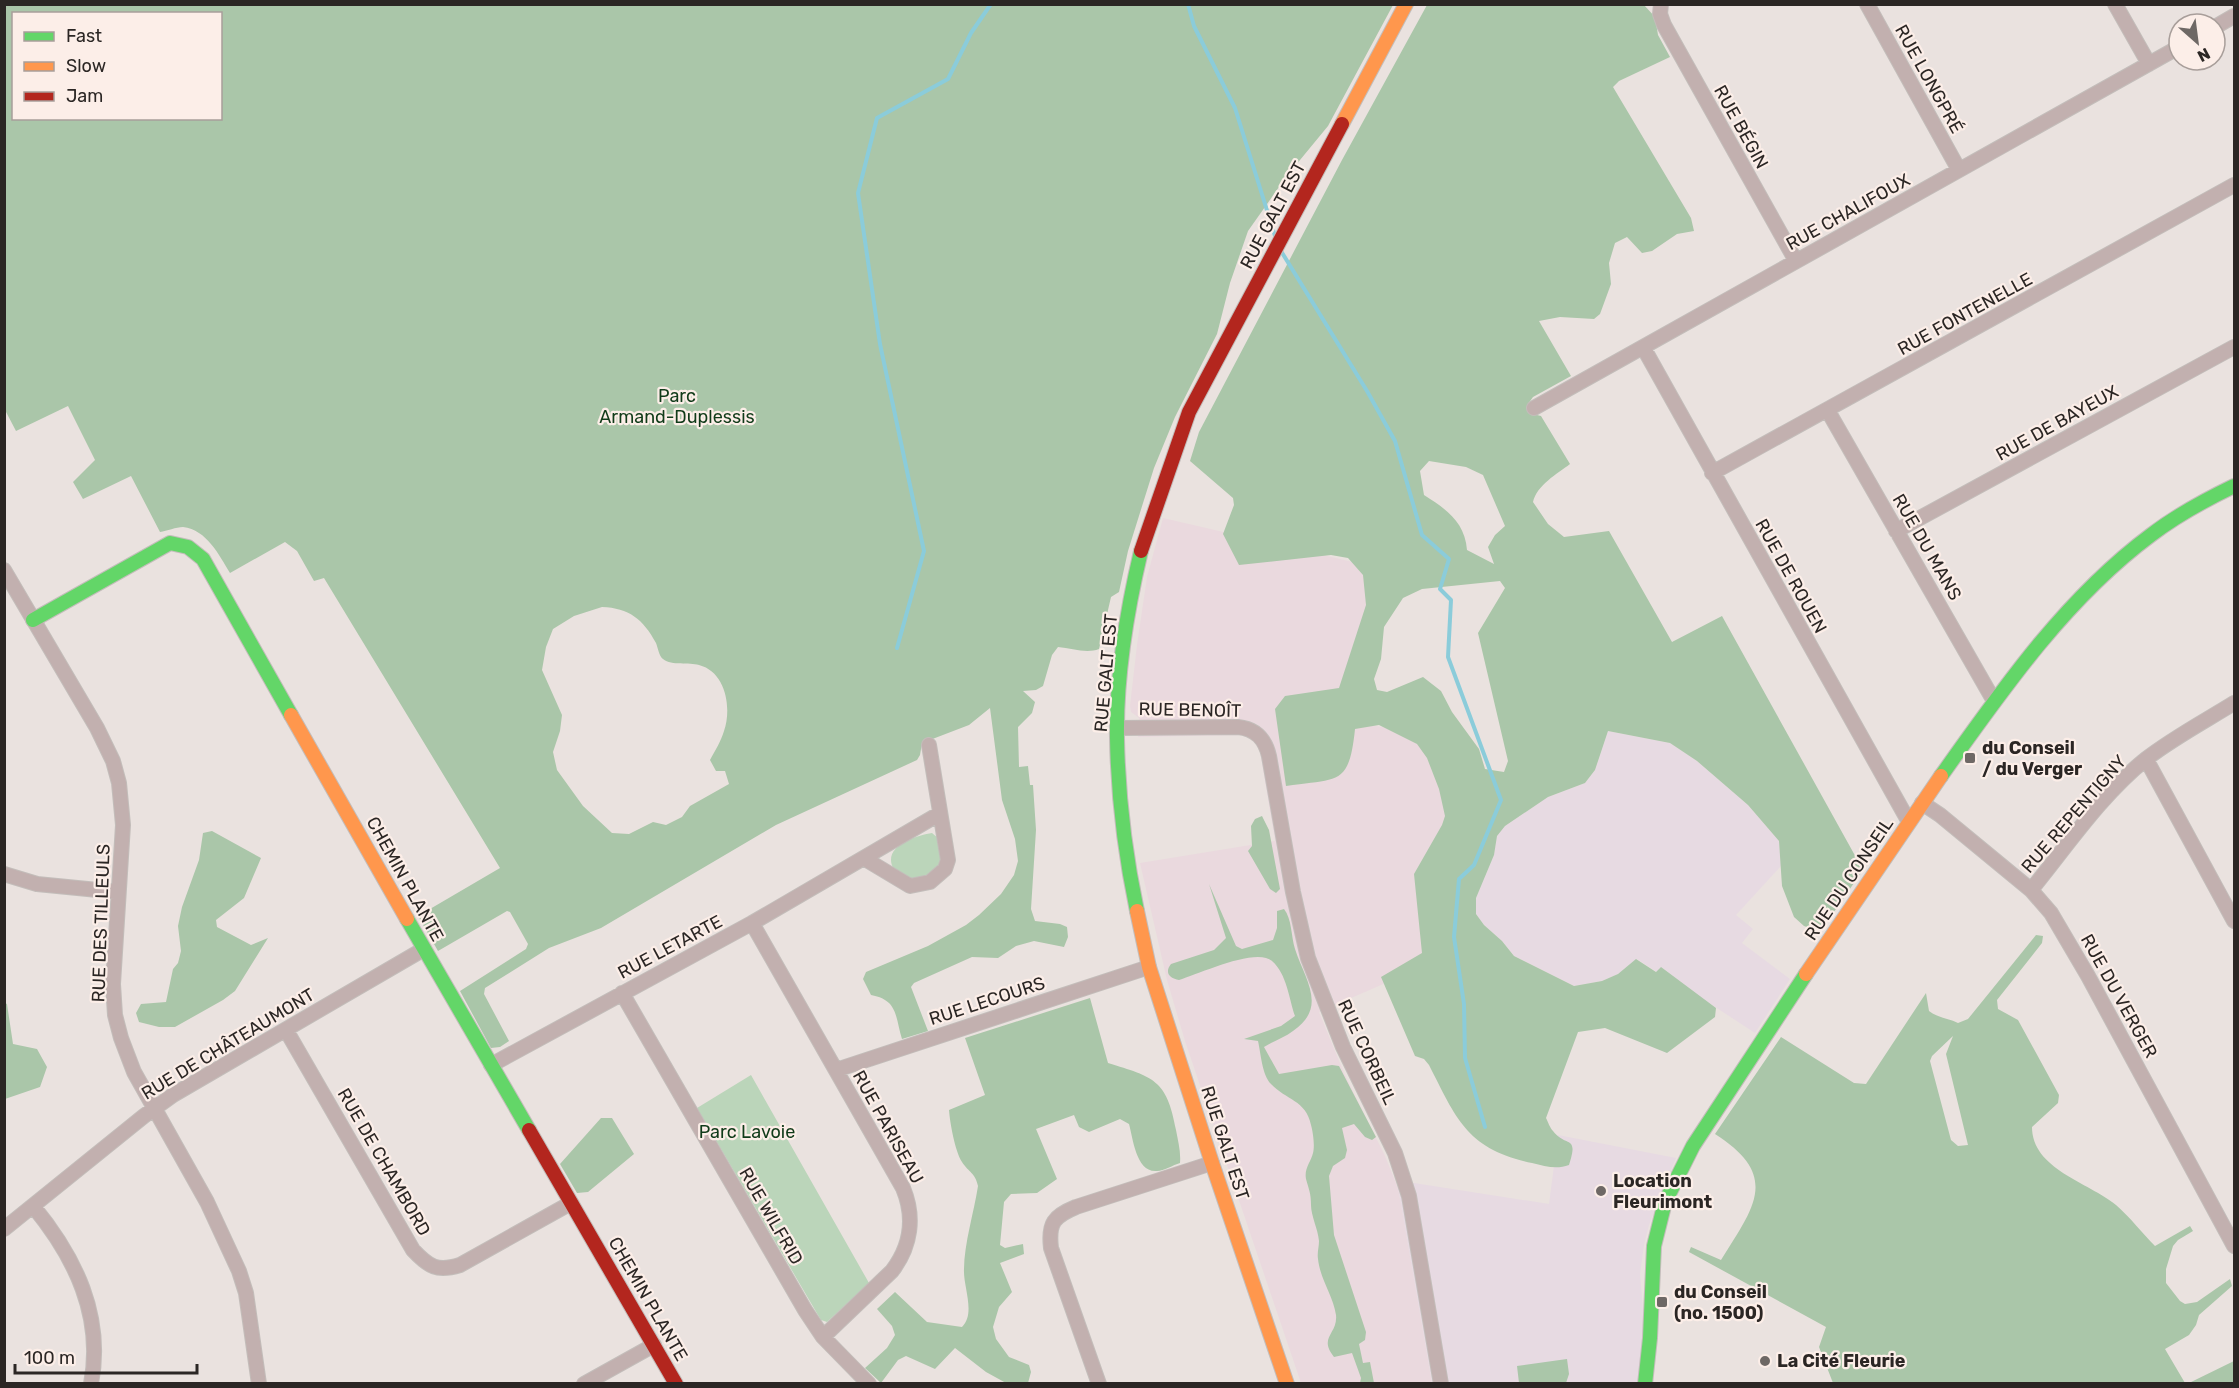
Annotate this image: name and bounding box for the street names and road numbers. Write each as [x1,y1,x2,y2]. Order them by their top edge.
street label: RUE LONGPRÉ [1890,21,1968,137]
street label: RUE BÉGIN [1709,81,1773,173]
street label: RUE GALT EST [1235,157,1311,273]
street label: RUE CHALIFOUX [1782,169,1914,255]
street label: RUE FONTENELLE [1894,268,2036,360]
street label: RUE DE BAYEUX [1992,380,2122,466]
street label: RUE DU MANS [1888,490,1966,604]
street label: RUE DE ROUEN [1750,515,1832,637]
street label: RUE GALT EST [1090,613,1122,733]
street label: RUE BENOÎT [1138,698,1242,722]
street label: RUE REPENTIGNY [2017,750,2131,878]
street label: CHEMIN PLANTE [362,813,448,945]
street label: RUE DU CONSEIL [1800,814,1898,944]
street label: RUE DES TILLEULS [87,843,115,1003]
street label: RUE LETARTE [614,910,726,984]
street label: RUE DU VERGER [2076,930,2162,1062]
street label: RUE LECOURS [926,972,1048,1030]
street label: RUE DE CHÂTEAUMONT [137,984,319,1104]
street label: RUE CORBEIL [1333,996,1401,1108]
street label: RUE PARISEAU [848,1067,928,1187]
street label: RUE GALT EST [1196,1083,1254,1203]
street label: RUE DE CHAMBORD [333,1084,435,1240]
street label: RUE WILFRID [734,1164,808,1268]
street label: CHEMIN PLANTE [604,1233,692,1365]

